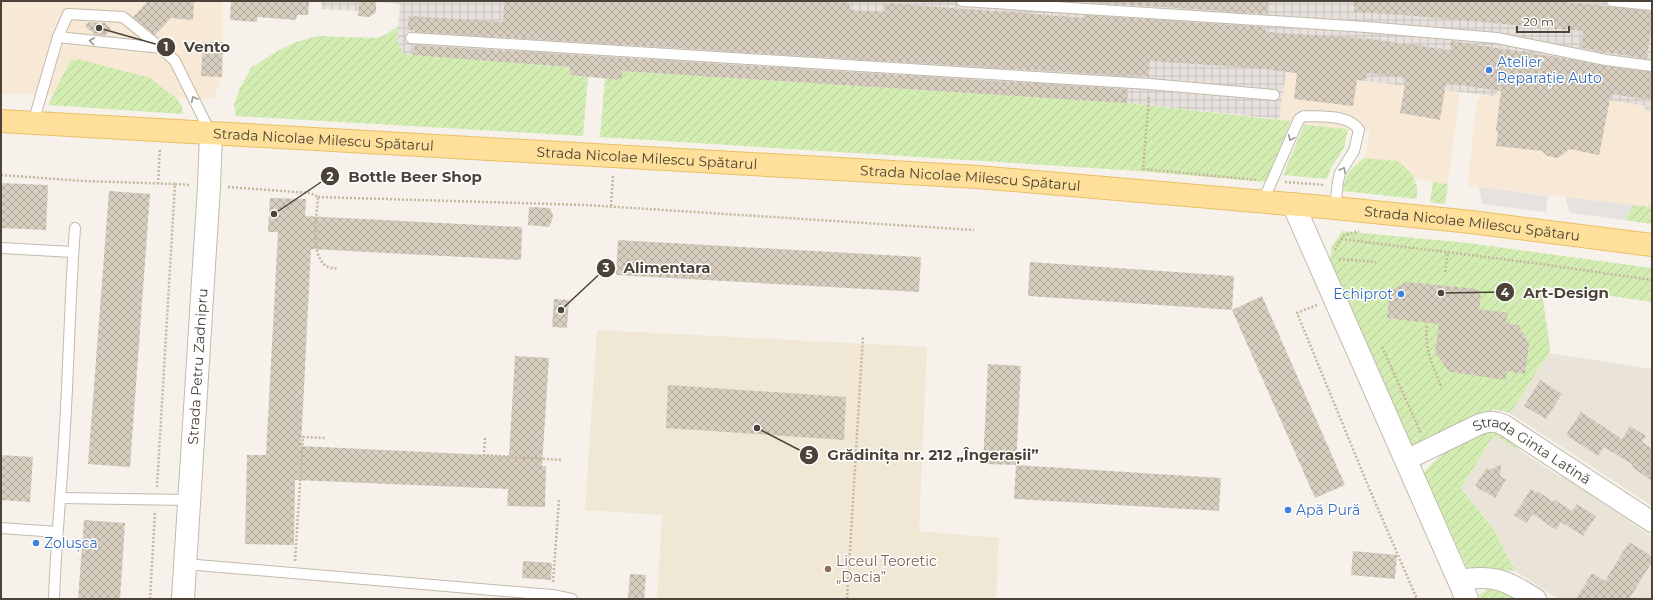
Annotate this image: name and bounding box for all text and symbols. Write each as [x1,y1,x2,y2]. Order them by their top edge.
scale bar [1517,8,1569,34]
text: 20 m [1523,14,1554,29]
callout: Vento [156,33,238,60]
one-way arrow [89,36,95,45]
text: Vento [183,37,230,56]
text: 1 [164,39,168,54]
place label: Atelier Reparație Auto [1497,53,1602,88]
marker: Atelier Reparație Auto [1484,65,1494,75]
one-way arrow [191,95,199,103]
street label: Strada Nicolae Milescu Spătarul [213,124,434,155]
one-way arrow [1288,134,1296,142]
street label: Strada Nicolae Milescu Spătarul [536,143,758,173]
street label: Strada Nicolae Milescu Spătarul [860,161,1081,195]
callout: Bottle Beer Shop [320,163,490,190]
text: Bottle Beer Shop [348,167,482,186]
one-way arrow [1338,167,1345,174]
text: 2 [326,169,334,184]
street label: Strada Nicolae Milescu Spătaru [1363,202,1581,245]
callout: Alimentara [596,255,718,282]
text: Alimentara [623,258,710,277]
text: 3 [601,260,610,275]
callout: Art-Design [1495,279,1617,306]
text: Art-Design [1522,283,1609,302]
place label: Echiprot [1333,285,1393,303]
text: 4 [1501,285,1510,300]
street label: Strada Petru Zadnipru [184,288,212,445]
marker: Echiprot [1396,289,1406,299]
street label: Strada Ginta Latină [1469,413,1594,489]
callout: Grădinița nr. 212 „Îngerașii” [799,441,1047,468]
text: Grădinița nr. 212 „Îngerașii” [827,445,1039,465]
text: 5 [805,447,813,462]
place label: Apă Pură [1296,501,1360,519]
marker: Apă Pură [1283,505,1293,515]
place label: Zolușca [44,534,98,553]
marker: Zolușca [31,538,41,548]
place label: Liceul Teoretic „Dacia” [836,552,937,586]
marker: Liceul Teoretic „Dacia” [823,564,833,574]

